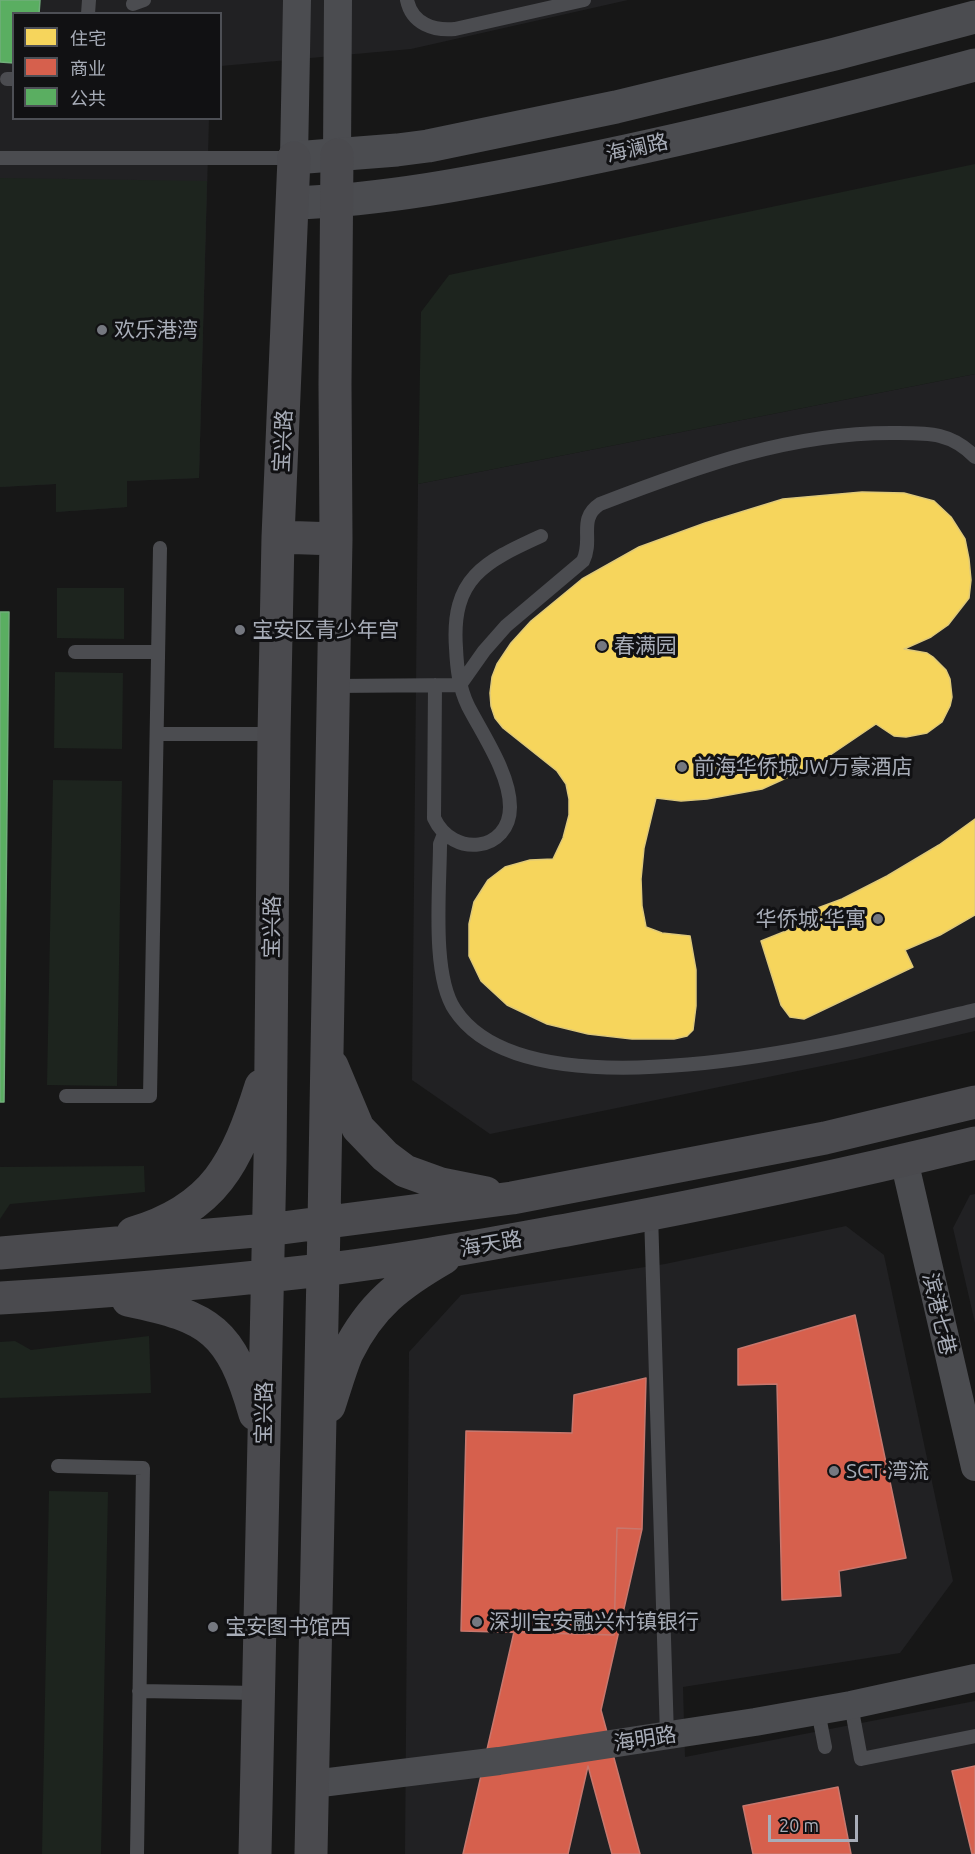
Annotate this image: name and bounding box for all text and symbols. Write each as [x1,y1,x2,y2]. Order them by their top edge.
legend [12,12,222,120]
text: 住宅 [70,28,106,48]
text: 商业 [70,58,106,78]
text: 公共 [70,88,106,108]
street label: 海澜路 [603,129,671,167]
place label: 欢乐港湾 [114,317,198,343]
marker: 欢乐港湾 [95,323,109,337]
street label: 宝兴路 [269,409,297,473]
place label: 宝安区青少年宫 [252,617,399,643]
marker: 宝安区青少年宫 [233,623,247,637]
place label: 春满园 [614,633,677,659]
marker: 春满园 [595,639,609,653]
place label: 前海华侨城JW万豪酒店 [694,754,913,780]
marker: 前海华侨城JW万豪酒店 [675,760,689,774]
street label: 宝兴路 [259,895,285,959]
place label: 华侨城·华寓 [756,906,866,932]
marker: 华侨城·华寓 [871,912,885,926]
street label: 海天路 [458,1226,524,1262]
street label: 滨港七巷 [917,1270,961,1358]
street label: 宝兴路 [251,1381,277,1445]
place label: SCT·湾流 [846,1458,929,1484]
marker: SCT·湾流 [827,1464,841,1478]
place label: 深圳宝安融兴村镇银行 [489,1609,699,1635]
place label: 宝安图书馆西 [225,1614,351,1640]
marker: 深圳宝安融兴村镇银行 [470,1615,484,1629]
marker: 宝安图书馆西 [206,1620,220,1634]
street label: 海明路 [612,1722,678,1756]
scale bar [771,1803,861,1841]
text: 20 m [779,1815,819,1835]

